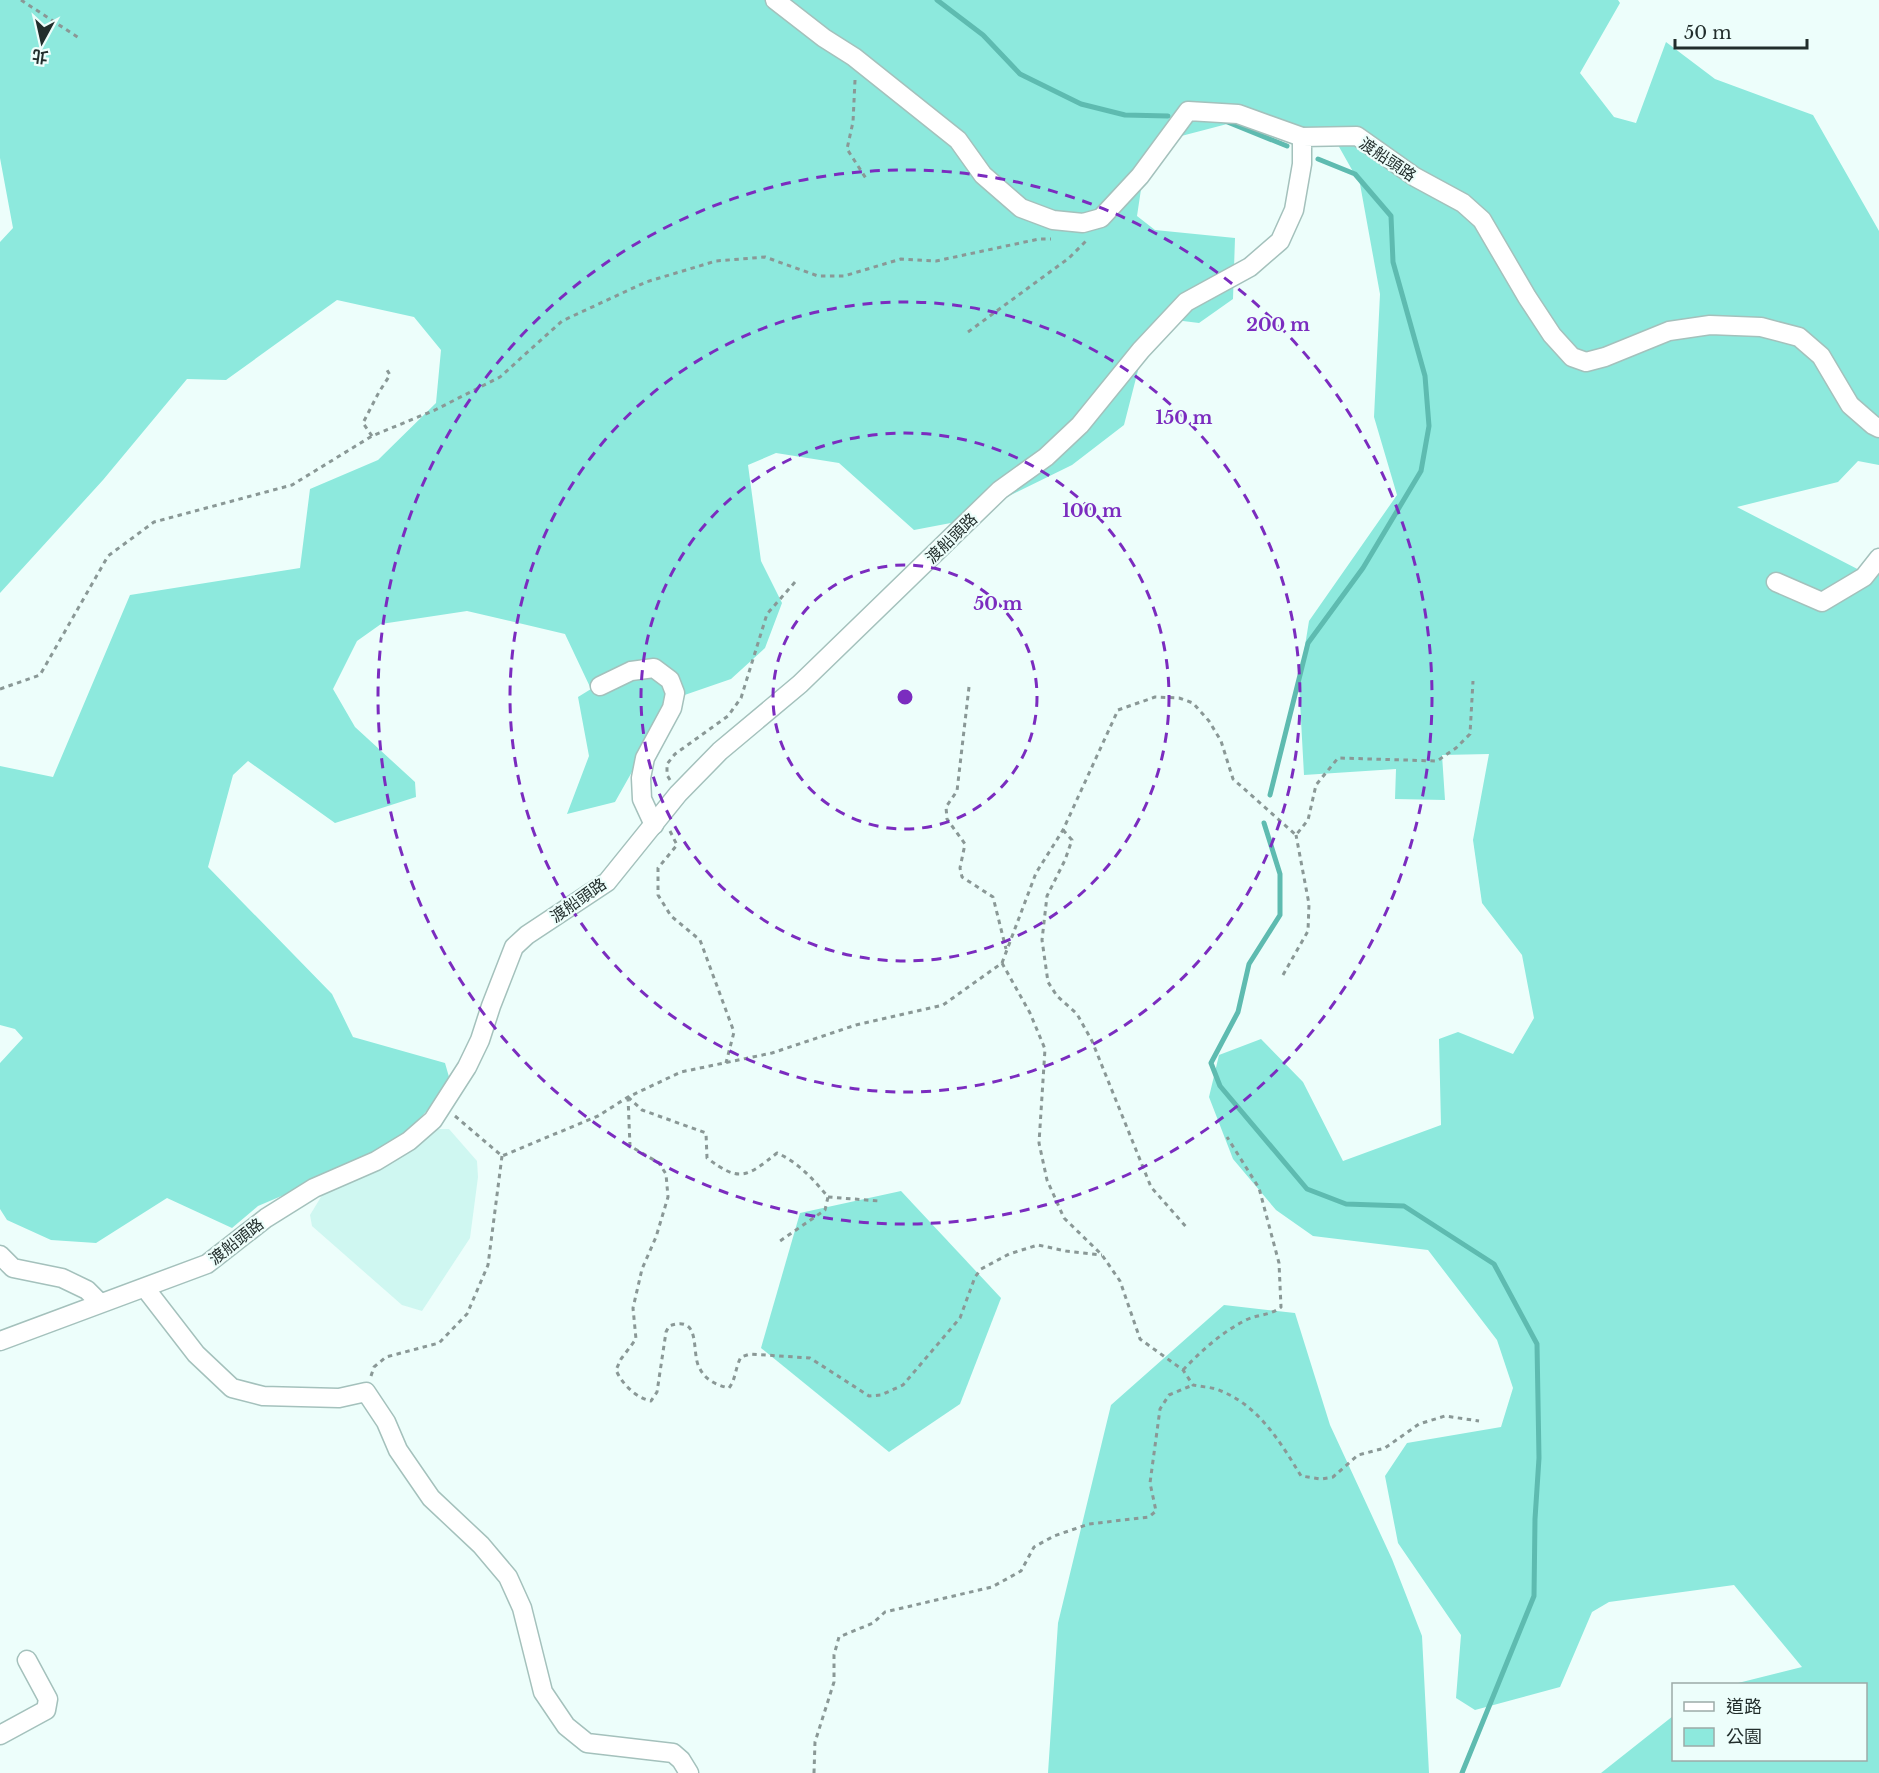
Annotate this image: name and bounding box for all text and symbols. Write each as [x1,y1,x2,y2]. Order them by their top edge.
north arrow [12,12,72,72]
scale bar [1675,12,1807,50]
text: 50 m [1684,22,1732,44]
text: 北 [31,46,49,68]
street label: 渡船頭路 [1356,133,1420,185]
text: 200 m [1246,314,1310,336]
text: 150 m [1156,407,1213,429]
text: 100 m [1062,500,1122,522]
street label: 渡船頭路 [921,509,981,567]
text: 50 m [974,593,1023,615]
centre of rings [895,687,915,707]
street label: 渡船頭路 [546,873,610,927]
street label: 渡船頭路 [205,1213,267,1269]
legend [1672,1683,1867,1761]
text: 道路 [1726,1696,1762,1718]
text: 公園 [1726,1726,1762,1748]

